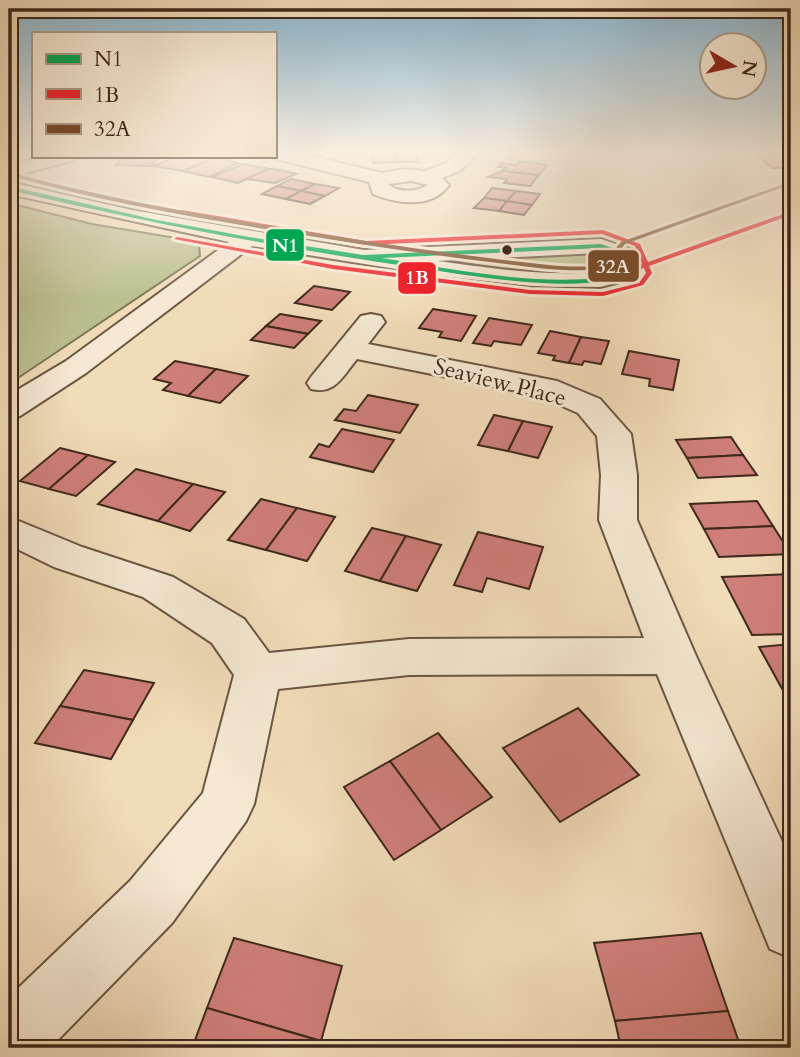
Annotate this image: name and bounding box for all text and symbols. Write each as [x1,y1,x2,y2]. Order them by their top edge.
legend [32,32,276,158]
north arrow [698,32,768,102]
text: N1 [94,45,123,74]
text: N [735,58,763,79]
text: 1B [94,81,119,110]
text: 32A [94,115,131,144]
line badge: N1 [265,228,305,262]
text: N1 [272,233,298,259]
unlabelled marker [500,243,514,257]
line badge: 32A [587,249,640,283]
text: 32A [596,254,631,280]
line badge: 1B [397,261,437,295]
text: 1B [405,265,429,291]
street label: Seaview Place [431,351,569,413]

